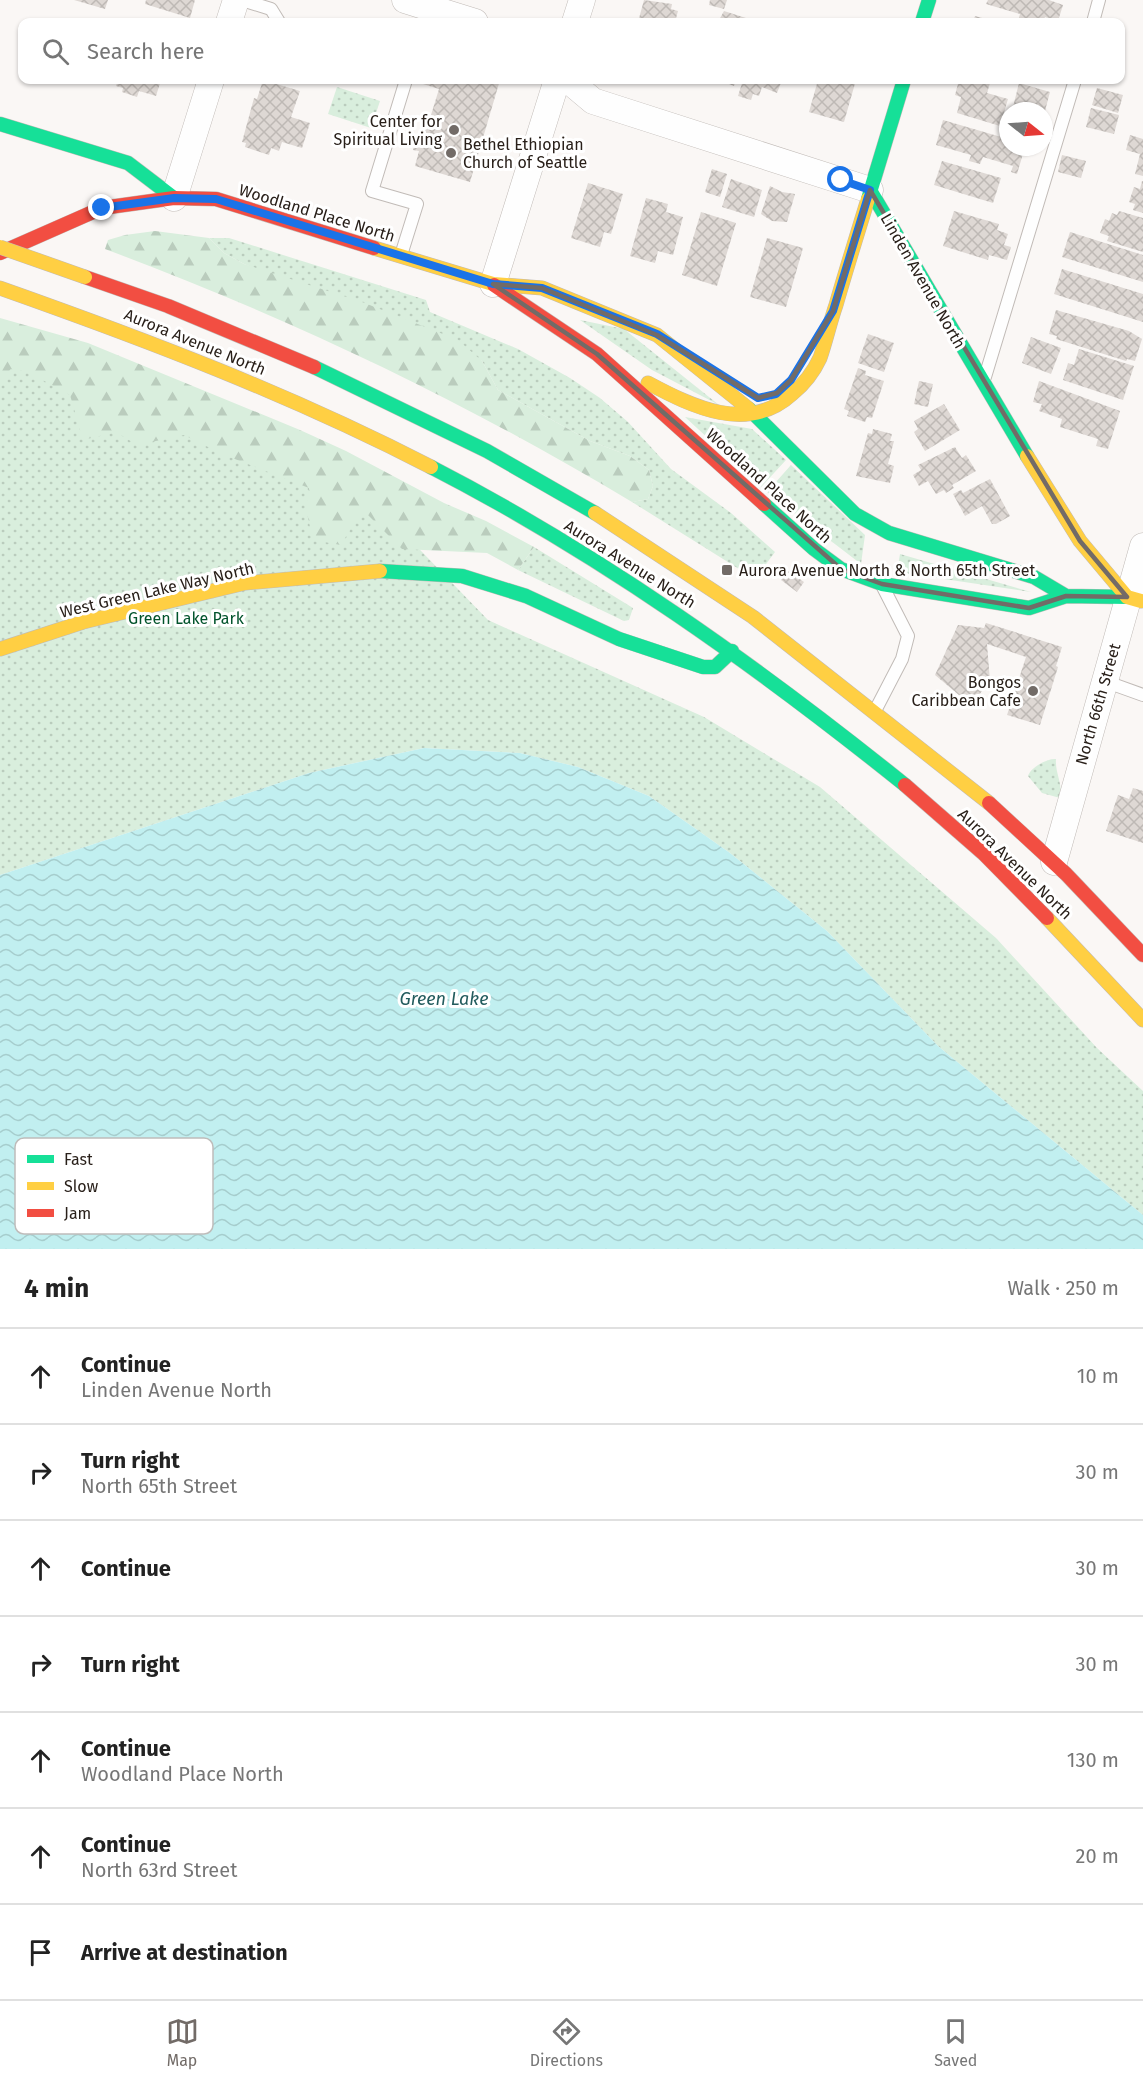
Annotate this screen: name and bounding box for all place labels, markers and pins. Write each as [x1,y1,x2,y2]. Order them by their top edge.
place label: Center for Spiritual Living [333,112,443,149]
marker: Center for Spiritual Living [447,123,461,137]
place label: Bethel Ethiopian Church of Seattle [463,135,587,172]
marker: Bethel Ethiopian Church of Seattle [444,146,458,160]
place label: Aurora Avenue North & North 65th Street [739,561,1035,580]
marker: Aurora Avenue North & North 65th Street [720,563,734,577]
place label: Bongos Caribbean Cafe [911,673,1021,710]
marker: Bongos Caribbean Cafe [1026,684,1040,698]

